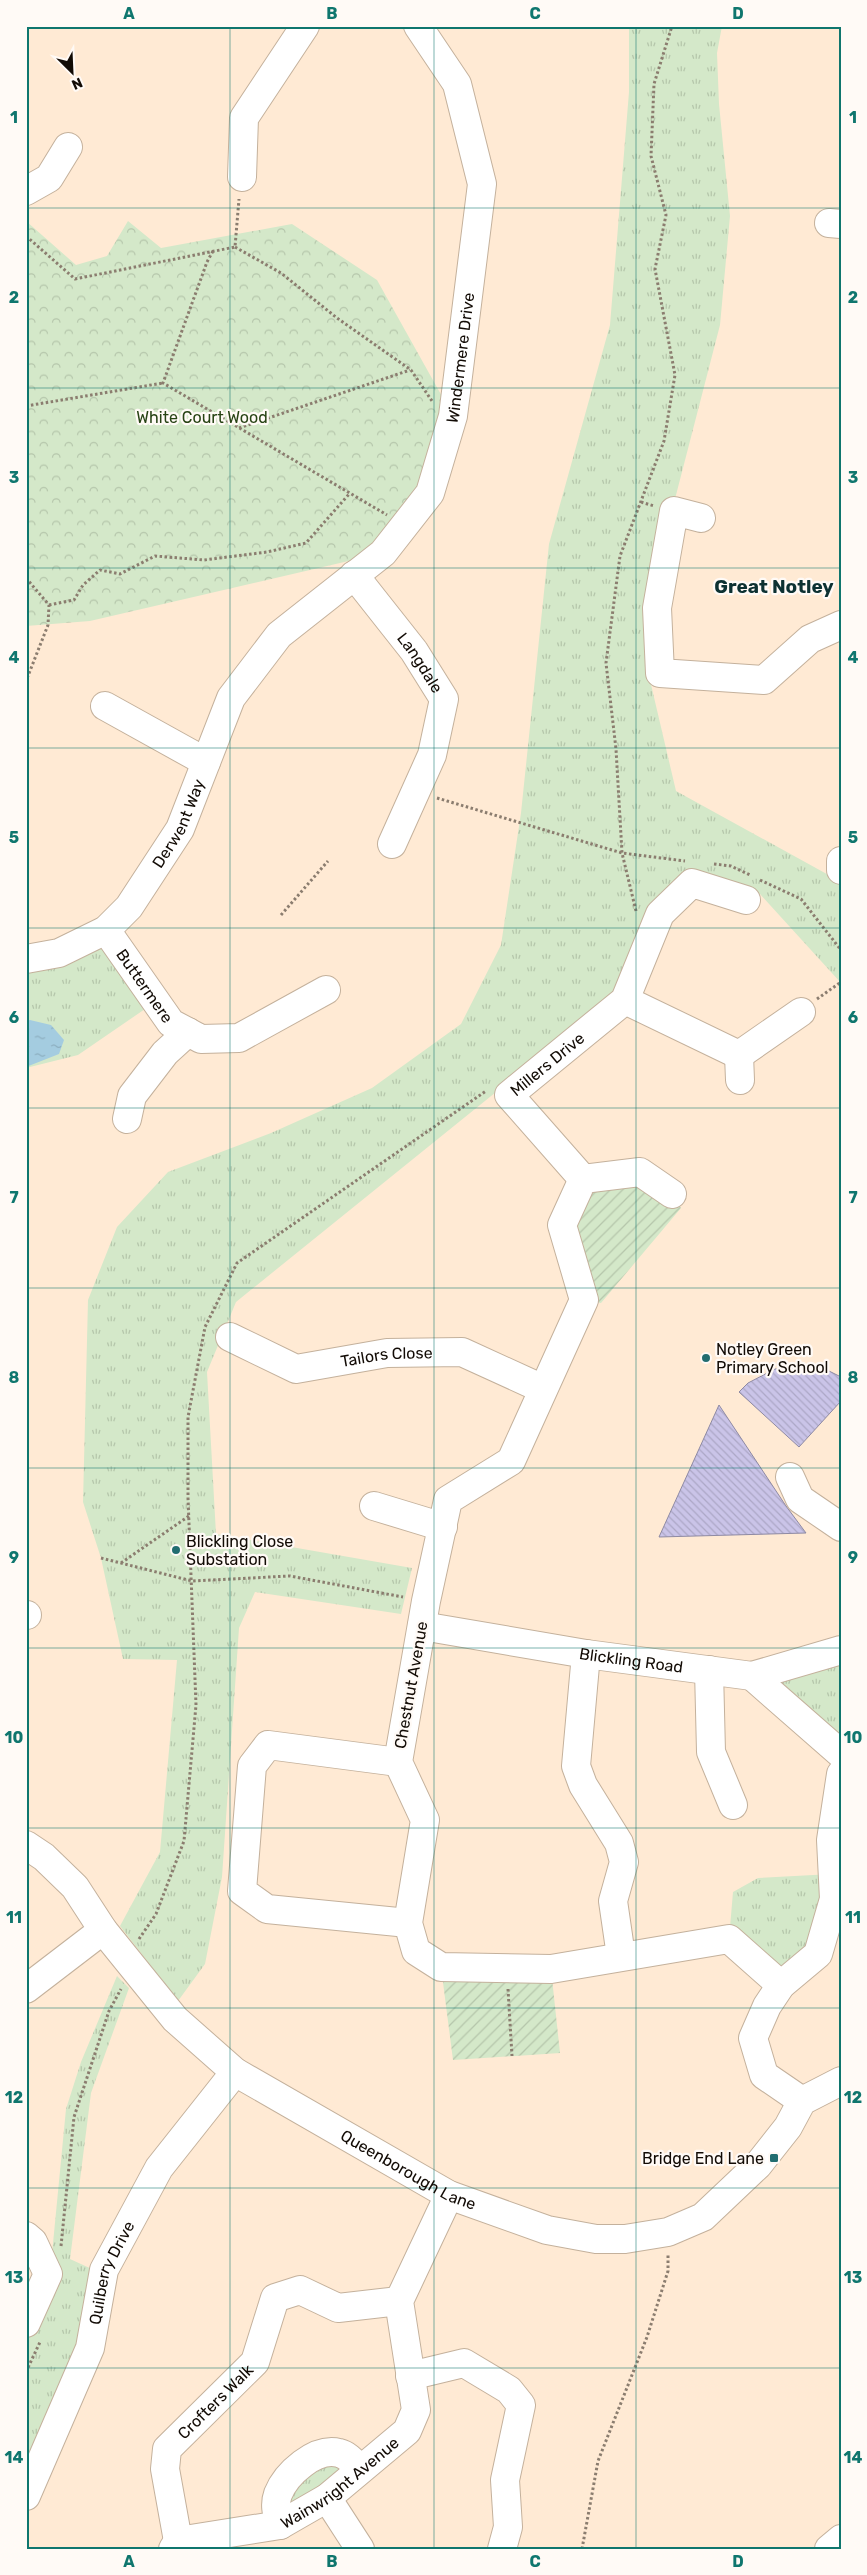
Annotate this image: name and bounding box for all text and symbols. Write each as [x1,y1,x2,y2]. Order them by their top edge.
text: A [123,4,135,23]
text: B [326,4,338,23]
text: C [529,4,541,23]
text: D [732,4,744,23]
north arrow [48,48,98,98]
text: N [69,74,85,93]
text: 1 [10,108,18,127]
text: 1 [849,108,857,127]
text: 2 [9,288,19,307]
text: 2 [848,288,858,307]
street label: Windermere Drive [442,291,478,426]
park label: White Court Wood [136,408,268,427]
text: 3 [9,468,19,487]
text: 3 [848,468,858,487]
district label: Great Notley [714,575,834,598]
street label: Langdale [394,629,447,696]
text: 4 [9,648,20,667]
text: 4 [848,648,859,667]
street label: Derwent Way [148,776,208,871]
text: 5 [9,828,19,847]
text: 5 [848,828,858,847]
street label: Buttermere [113,945,177,1026]
text: 6 [9,1008,19,1027]
text: 6 [848,1008,858,1027]
street label: Millers Drive [506,1028,588,1100]
text: 7 [9,1188,19,1207]
text: 7 [848,1188,858,1207]
place label: Notley Green Primary School [716,1340,828,1377]
street label: Tailors Close [339,1343,433,1371]
marker: Notley Green Primary School [700,1352,712,1364]
text: 8 [9,1368,20,1387]
text: 8 [848,1368,859,1387]
place label: Blickling Close Substation [186,1532,293,1569]
marker: Blickling Close Substation [170,1544,182,1556]
text: 9 [9,1548,19,1567]
text: 9 [848,1548,858,1567]
street label: Chestnut Avenue [390,1620,432,1750]
street label: Blickling Road [578,1644,684,1676]
text: 10 [5,1728,24,1747]
text: 10 [844,1728,863,1747]
text: 11 [6,1908,22,1927]
text: 11 [845,1908,861,1927]
text: 12 [5,2088,23,2107]
text: 12 [844,2088,862,2107]
street label: Queenborough Lane [338,2125,479,2213]
place label: Bridge End Lane [642,2149,764,2168]
marker: Bridge End Lane [768,2152,780,2164]
street label: Quilberry Drive [85,2218,138,2326]
text: 13 [5,2268,23,2287]
text: 13 [844,2268,862,2287]
street label: Crofters Walk [173,2359,257,2443]
street label: Wainwright Avenue [277,2433,402,2532]
text: 14 [5,2448,24,2467]
text: 14 [844,2448,863,2467]
text: A [123,2552,135,2571]
text: B [326,2552,338,2571]
text: C [529,2552,541,2571]
text: D [732,2552,744,2571]

